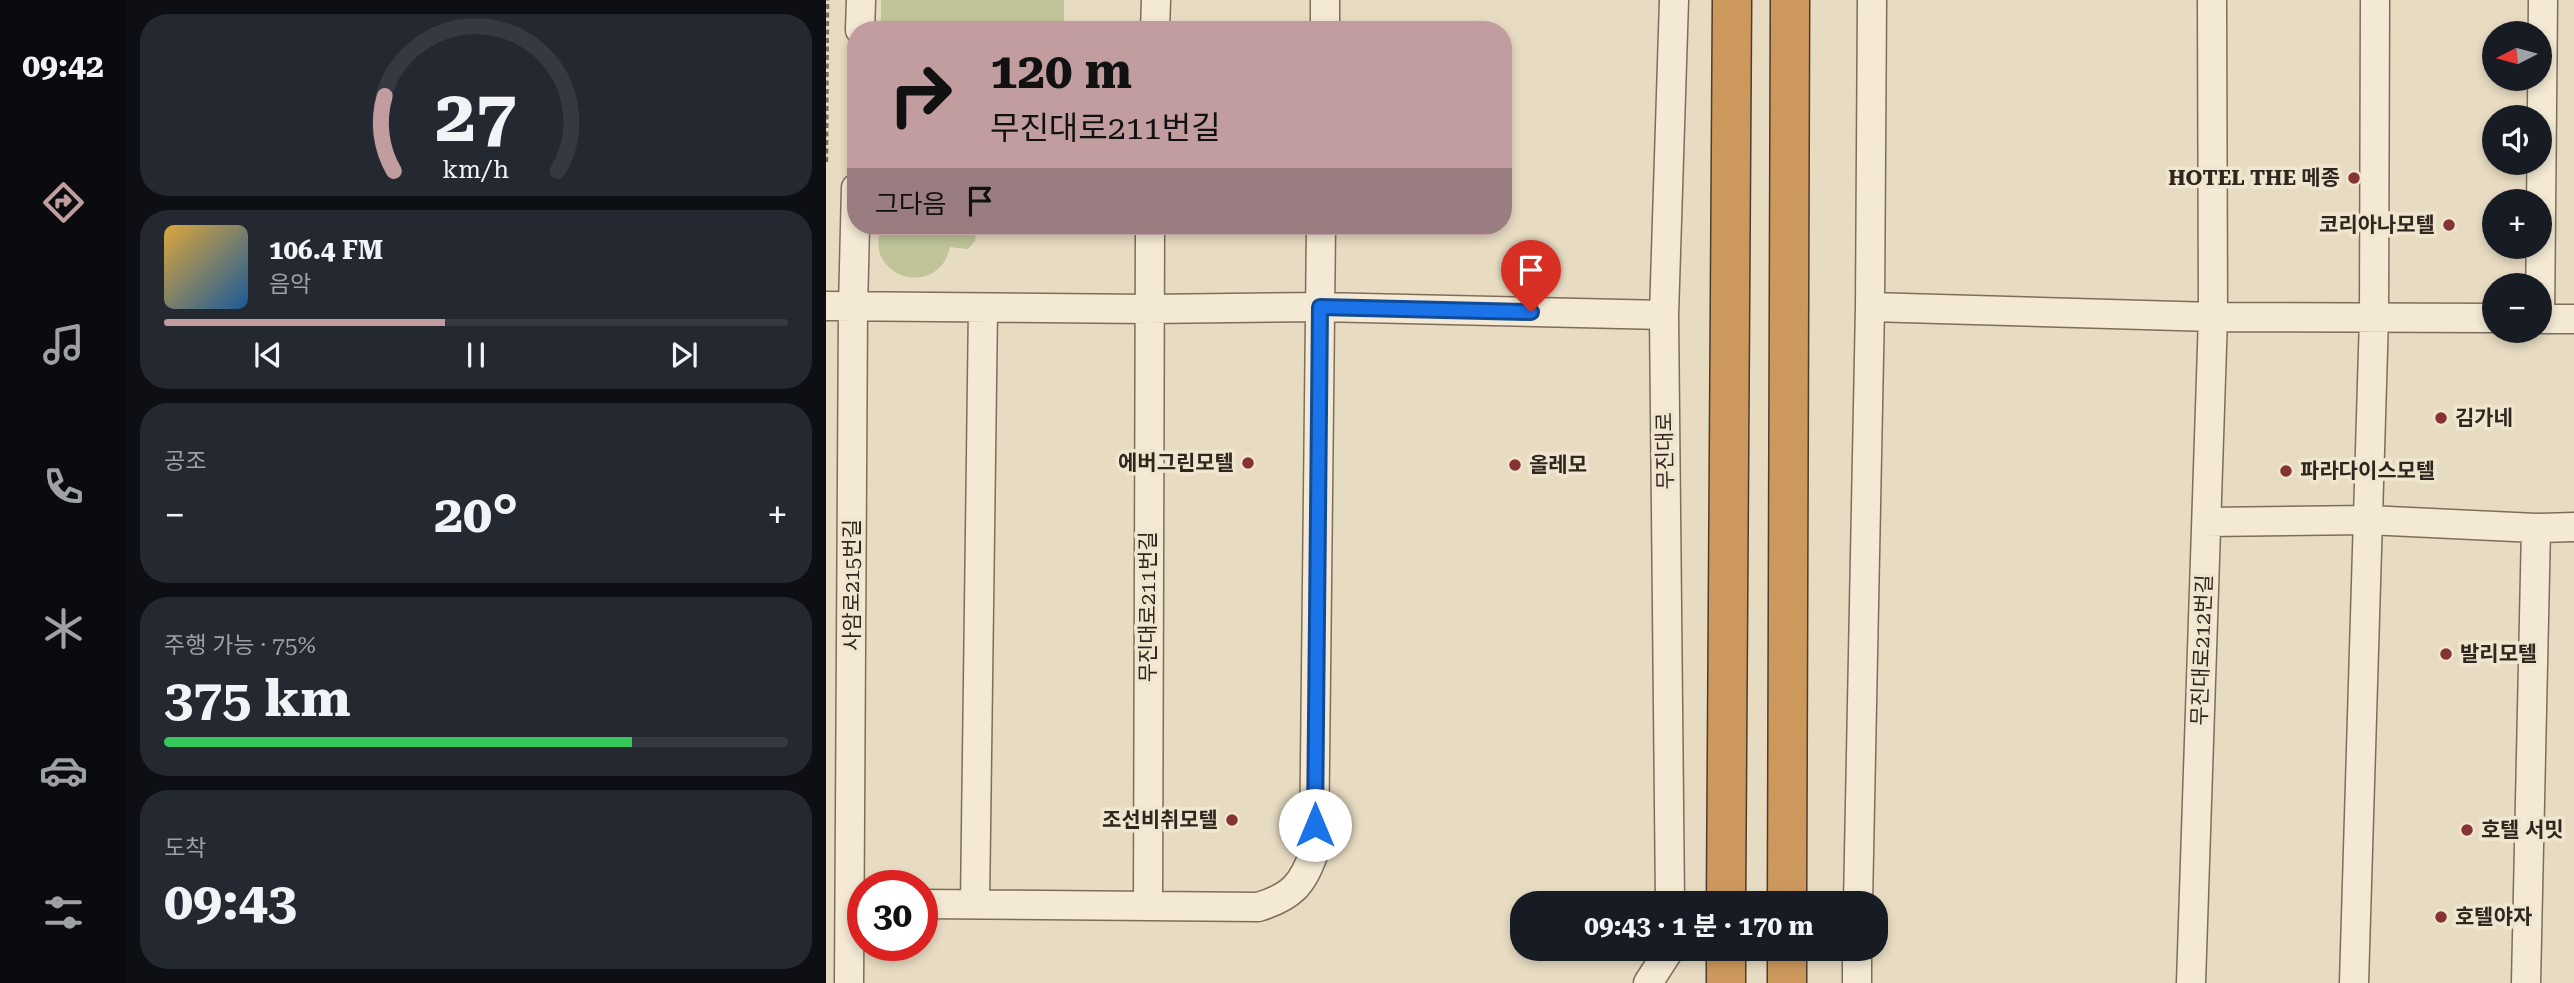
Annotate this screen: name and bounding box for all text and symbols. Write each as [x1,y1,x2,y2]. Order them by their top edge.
north arrow [2482,21,2552,91]
map controls [2482,21,2552,343]
text: 120 m [990,43,1132,100]
text: 09:42 [22,47,104,85]
icon: right [875,49,966,140]
text: 27 [435,74,517,159]
button: sound [2482,105,2552,175]
text: 무진대로211번길 [990,109,1220,147]
text: km/h [443,155,509,184]
place label: HOTEL THE 메종 [2168,166,2340,190]
marker: HOTEL THE 메종 [2346,170,2362,186]
icon: directions [39,178,88,227]
icon: arrive [961,182,999,220]
text: 그다음 [875,189,947,219]
button: + [2482,189,2552,259]
place label: 코리아나모텔 [2319,213,2435,237]
marker: 코리아나모텔 [2441,217,2457,233]
text: 106.4 FM [269,235,383,265]
pin [1501,240,1561,312]
icon: arrive [1512,251,1550,289]
text: 음악 [269,271,311,298]
button: − [2482,273,2552,343]
icon: music [39,320,88,369]
icon: previous [249,336,287,374]
icon: pause [457,336,495,374]
icon: next [665,336,703,374]
place label: 김가네 [2455,406,2513,430]
marker: 김가네 [2433,410,2449,426]
street label: 무진대로 [1652,412,1678,490]
text: 공조 [164,448,206,475]
place label: 에버그린모텔 [1118,451,1234,475]
place label: 올레모 [1529,453,1587,477]
marker: 에버그린모텔 [1240,455,1256,471]
marker: 올레모 [1507,457,1523,473]
place label: 파라다이스모텔 [2300,459,2435,483]
icon: phone [39,462,88,511]
marker: 파라다이스모텔 [2278,463,2294,479]
text: 20° [434,484,518,545]
text: − [164,493,185,537]
text: + [767,493,788,537]
street label: 사암로215번길 [840,519,864,651]
street label: 무진대로211번길 [1136,531,1160,683]
street label: 무진대로212번길 [2187,574,2217,726]
icon: climate [39,604,88,653]
text: 주행 가능 · 75% [164,632,316,659]
place label: 발리모텔 [2460,642,2537,666]
marker: 발리모텔 [2438,646,2454,662]
text: 375 km [164,668,351,729]
icon: car [39,746,88,795]
position arrow [1278,788,1352,862]
place label: 조선비취모텔 [1102,808,1218,832]
marker: 조선비취모텔 [1224,812,1240,828]
place label: 호텔 서밋 [2481,818,2564,842]
marker: 호텔 서밋 [2459,822,2475,838]
text: 도착 [164,835,206,862]
speed limit sign: 30 [847,870,938,961]
text: 09:43 [164,871,297,932]
icon: filters [39,888,88,937]
place label: 호텔야자 [2455,905,2532,929]
marker: 호텔야자 [2433,909,2449,925]
text: 09:43 · 1 분 · 170 m [1584,911,1814,941]

